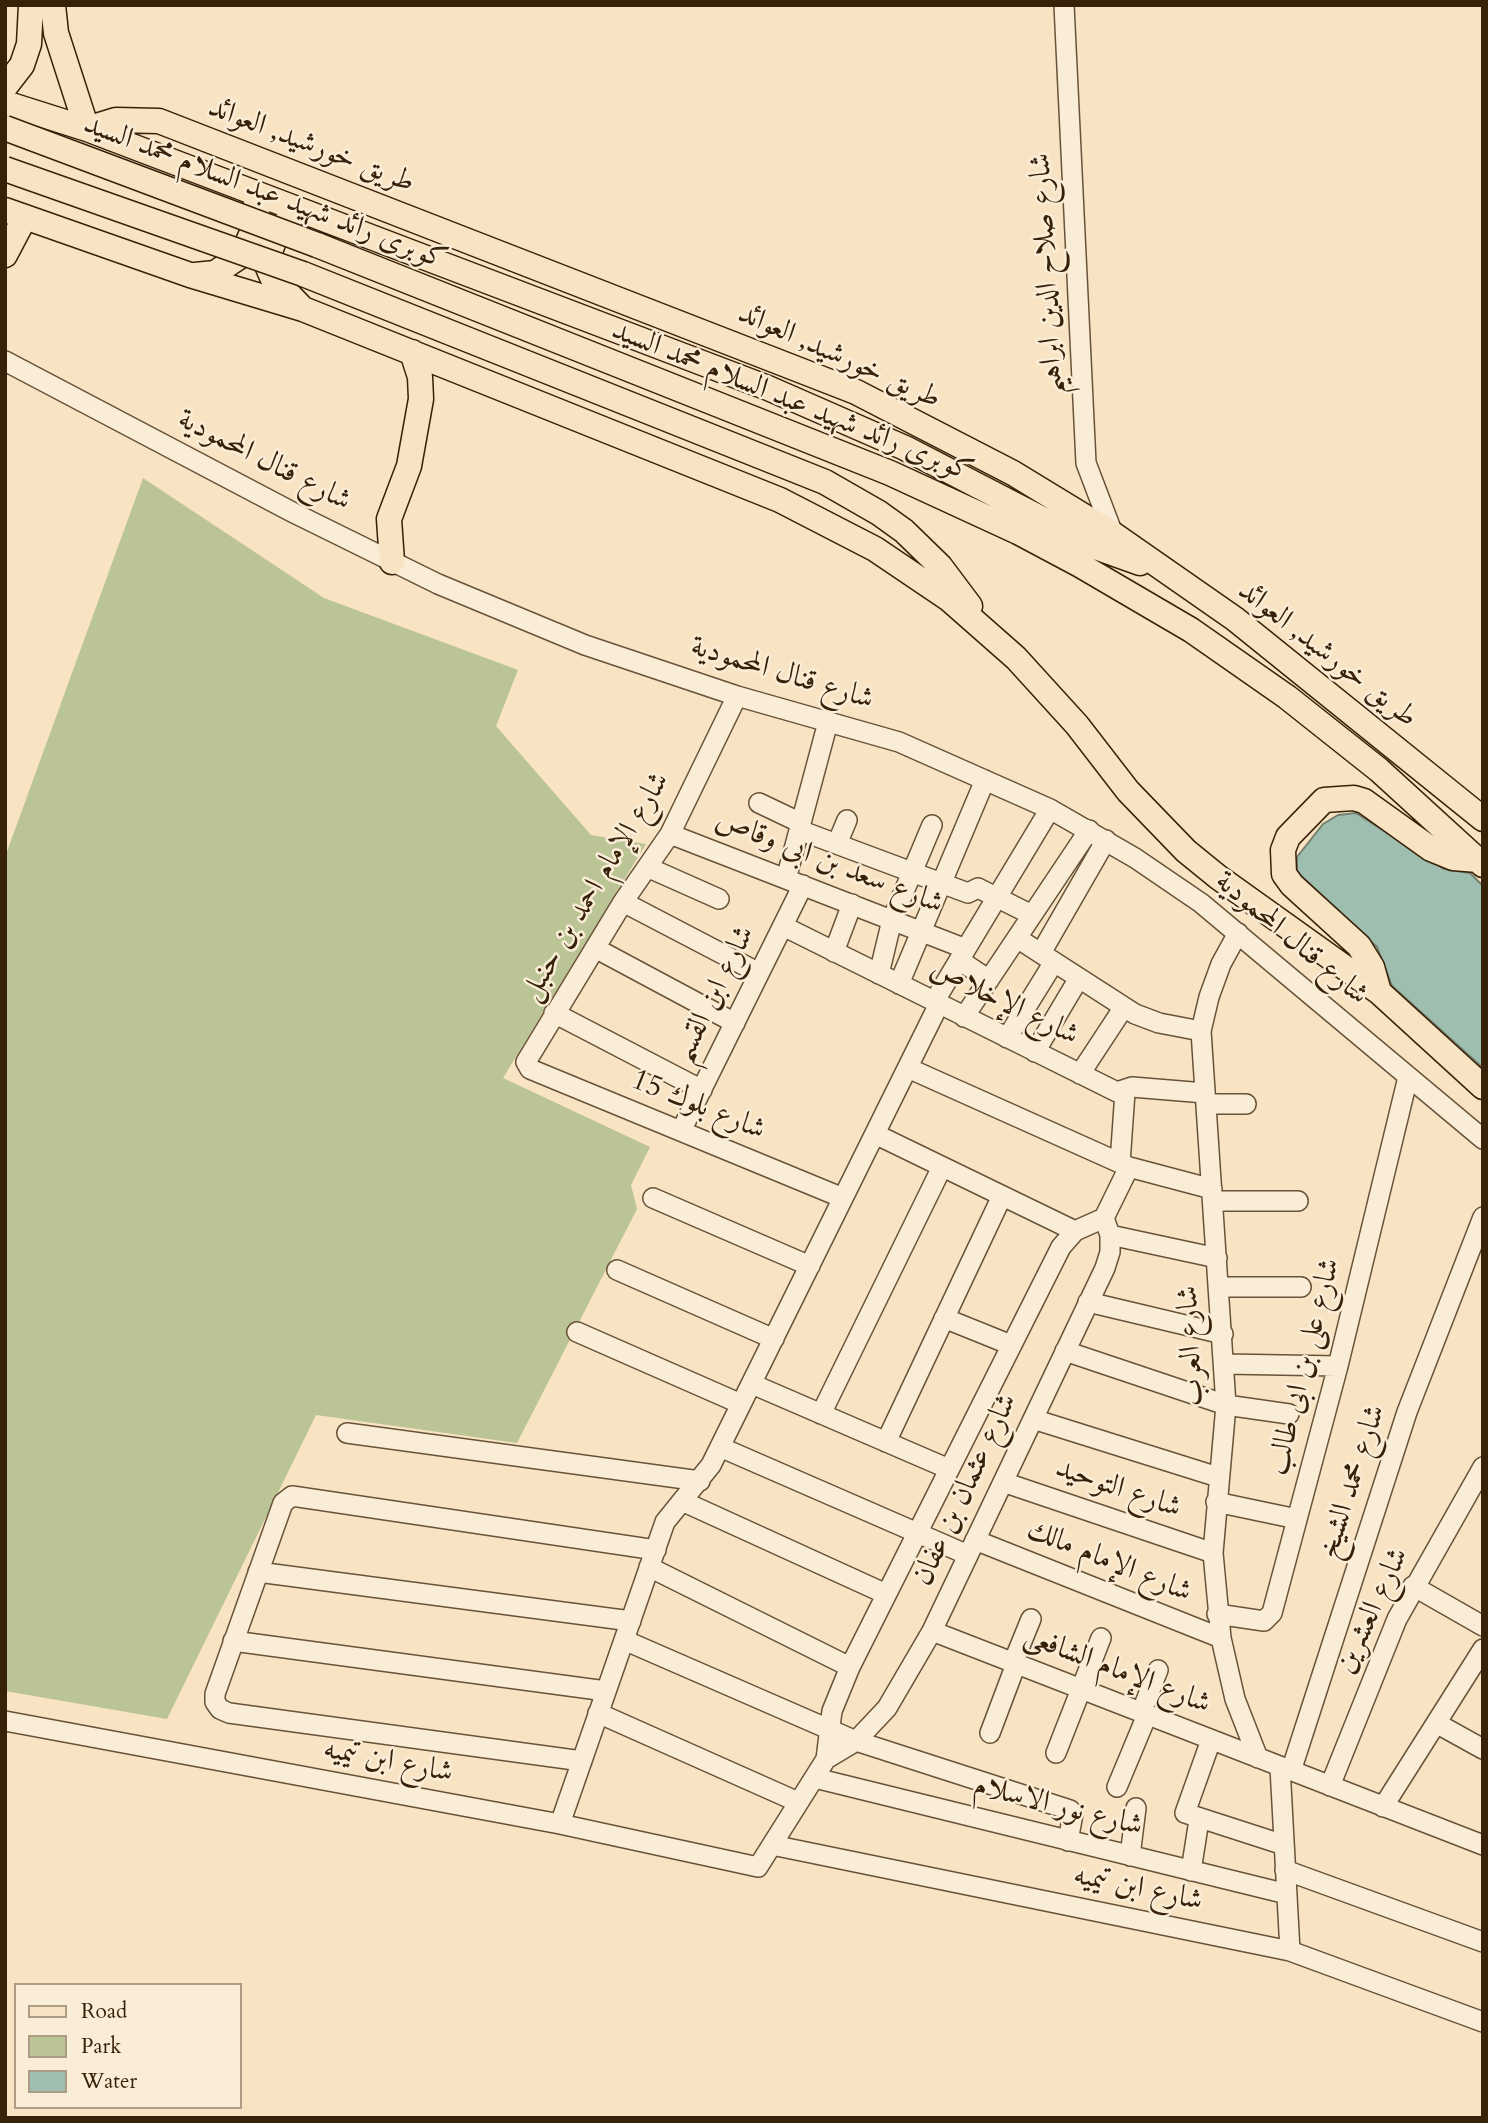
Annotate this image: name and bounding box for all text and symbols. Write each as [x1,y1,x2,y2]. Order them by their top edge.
street label: طريق خورشيد, العوائد [203,90,419,202]
street label: كوبرى رائد شهيد عبد السلام محمد السيد [78,107,452,279]
street label: شارع صلاح الدين ابراهيم [1024,152,1072,396]
street label: طريق خورشيد, العوائد [732,296,946,418]
street label: كوبرى رائد شهيد عبد السلام محمد السيد [606,313,978,491]
street label: شارع قنال المحمودية [171,402,357,520]
street label: طريق خورشيد, العوائد [1230,574,1424,736]
street label: شارع قنال المحمودية [686,629,878,719]
street label: شارع الإمام احمد بن حنبل [513,766,679,1008]
street label: شارع سعد بن ابى وقاص [710,803,948,923]
street label: شارع قنال المحمودية [1207,864,1375,1014]
street label: شارع ابن القسم [666,920,764,1070]
street label: شارع الإخلاص [924,951,1084,1055]
street label: شارع بلوك 15 [626,1063,770,1149]
street label: شارع على بن ابى طالب [1261,1255,1349,1479]
street label: شارع العرب [1171,1285,1213,1407]
street label: شارع عثمان بن عفان [906,1388,1026,1592]
street label: شارع محمد الشيخ [1311,1401,1395,1563]
street label: شارع التوحيد [1050,1451,1186,1527]
street label: شارع الإمام مالك [1021,1513,1197,1611]
street label: شارع العشرين [1328,1542,1418,1680]
street label: شارع الإمام الشافعى [1019,1619,1215,1723]
street label: شارع ابن تيميه [320,1732,456,1792]
street label: شارع نور الاسلام [970,1769,1146,1845]
street label: شارع ابن تيميه [1070,1858,1206,1920]
legend [14,1983,242,2109]
text: Road [81,1997,127,2026]
text: Park [81,2032,121,2061]
text: Water [81,2067,137,2096]

